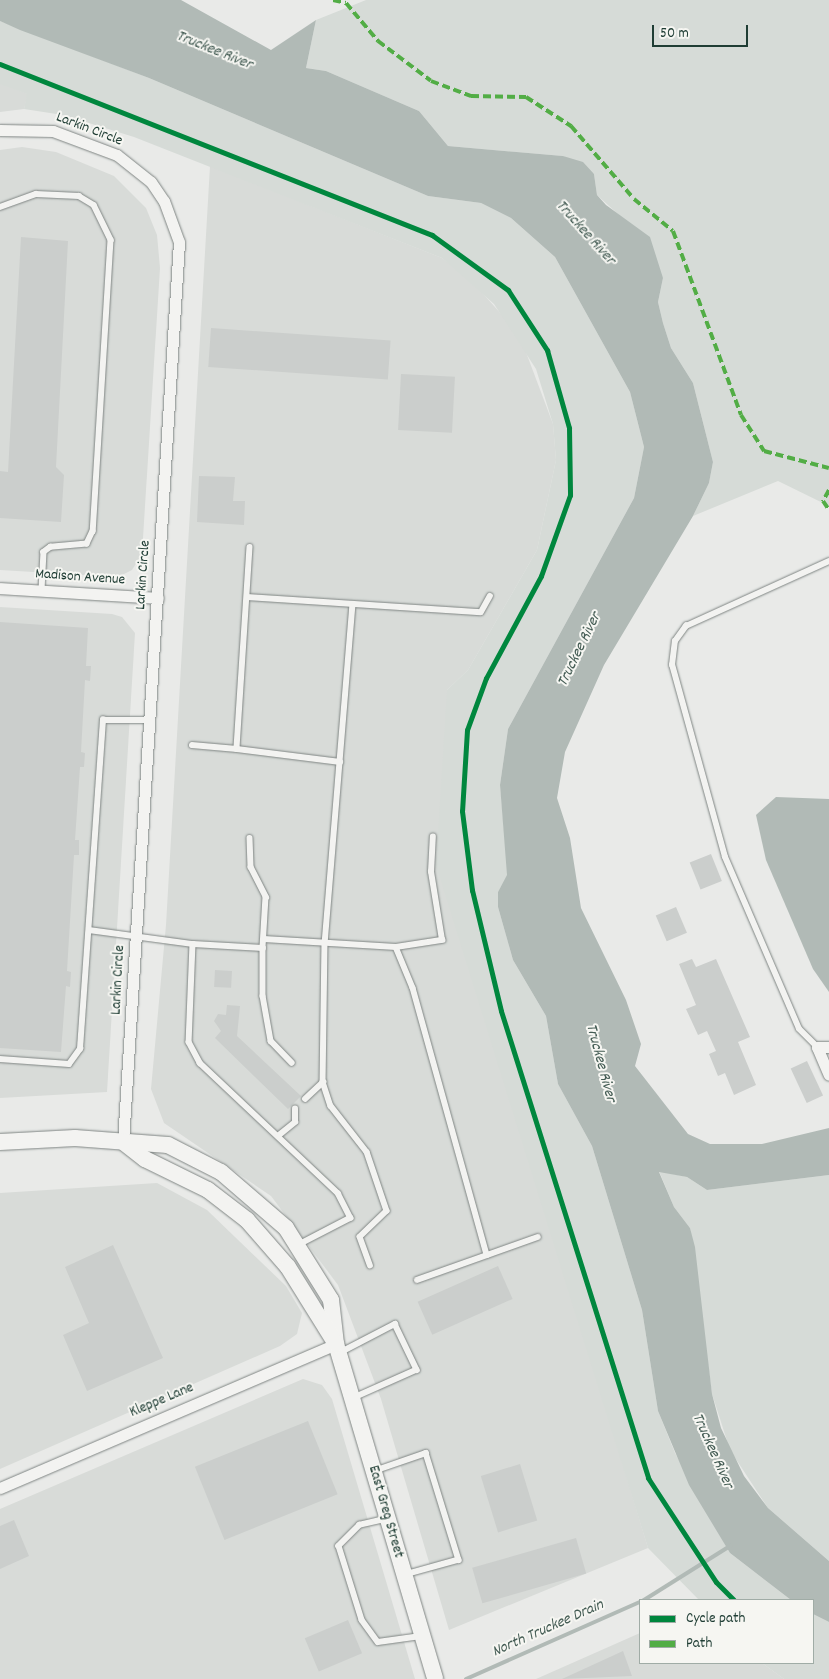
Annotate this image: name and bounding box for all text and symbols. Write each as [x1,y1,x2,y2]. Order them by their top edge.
scale bar [654,15,750,47]
text: 50 m [660,23,689,45]
water label: Truckee River [173,27,255,75]
street label: Larkin Circle [53,109,125,151]
water label: Truckee River [551,197,619,269]
street label: Larkin Circle [133,539,155,611]
street label: Madison Avenue [34,566,126,590]
water label: Truckee River [554,610,606,690]
street label: Larkin Circle [108,945,130,1015]
water label: Truckee River [580,1022,620,1104]
street label: Kleppe Lane [127,1379,197,1423]
water label: Truckee River [687,1410,737,1492]
street label: East Greg Street [363,1464,407,1560]
water label: North Truckee Drain [489,1596,607,1662]
legend [639,1599,814,1664]
text: Cycle path [686,1608,745,1630]
text: Path [686,1633,712,1655]

